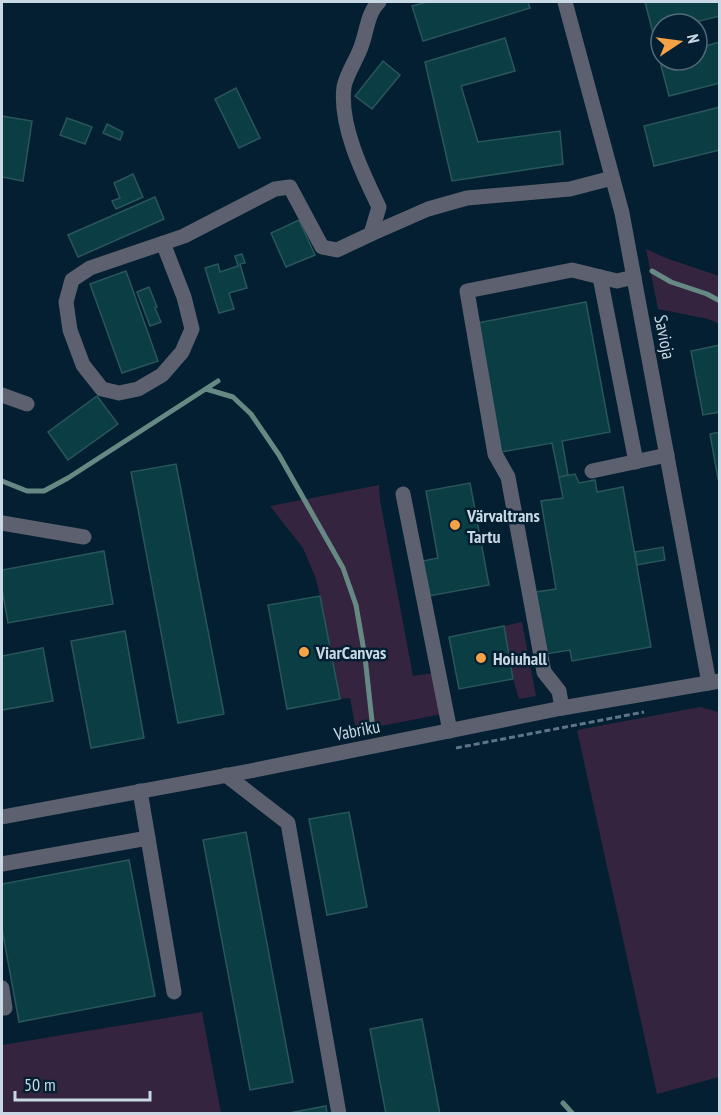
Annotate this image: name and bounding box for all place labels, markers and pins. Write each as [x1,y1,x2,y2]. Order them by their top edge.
place label: Värvaltrans Tartu [466,504,540,548]
marker: Värvaltrans Tartu [448,518,462,532]
place label: ViarCanvas [315,641,386,664]
marker: ViarCanvas [297,645,311,659]
place label: Hoiuhall [493,647,548,670]
marker: Hoiuhall [474,651,488,665]

